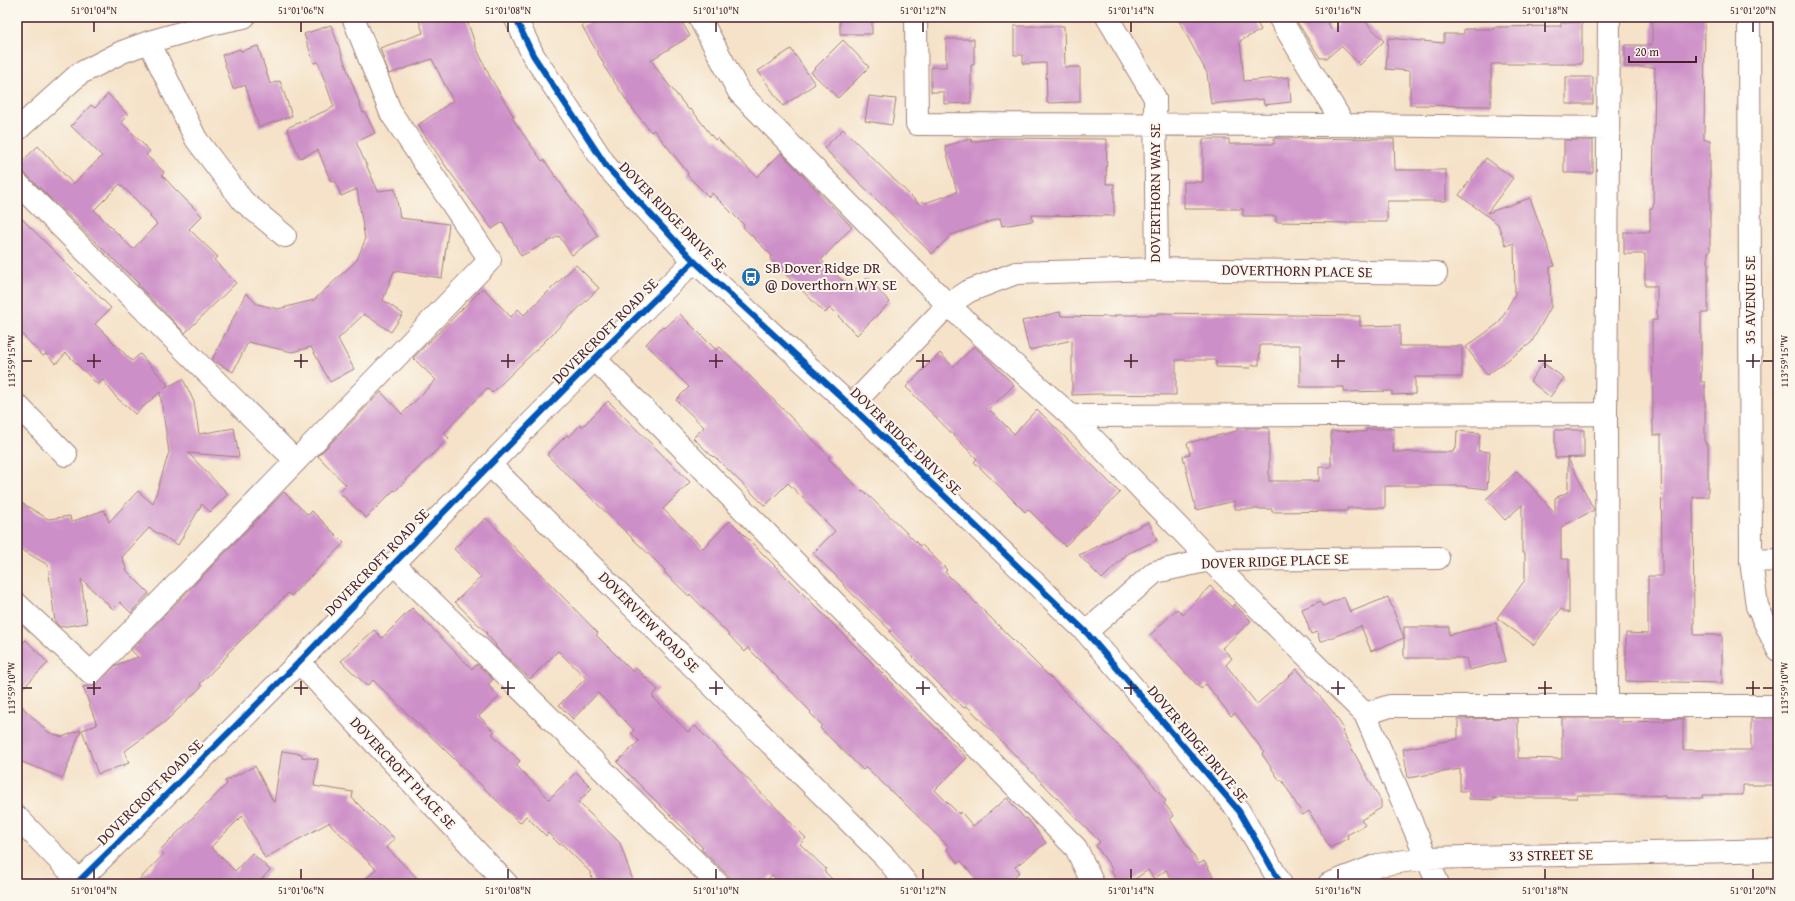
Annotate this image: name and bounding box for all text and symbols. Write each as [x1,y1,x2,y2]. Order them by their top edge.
text: 51°01'04"N [71,3,117,18]
text: 51°01'06"N [278,3,324,18]
text: 51°01'08"N [485,3,531,18]
text: 51°01'10"N [693,3,739,18]
text: 51°01'12"N [900,3,946,18]
text: 51°01'14"N [1108,3,1154,18]
text: 51°01'16"N [1315,3,1361,18]
text: 51°01'18"N [1522,3,1568,18]
text: 51°01'20"N [1730,3,1776,18]
scale bar [1629,38,1696,64]
text: 20 m [1635,43,1659,60]
street label: DOVERTHORN WAY SE [1144,123,1165,263]
street label: DOVER RIDGE DRIVE SE [615,156,732,277]
street label: 35 AVENUE SE [1739,255,1760,344]
place label: SB Dover Ridge DR @ Doverthorn WY SE [765,257,897,295]
street label: DOVERTHORN PLACE SE [1221,259,1373,282]
bus stop icon: SB Dover Ridge DR @ Doverthorn WY SE [740,266,762,288]
street label: DOVERCROFT ROAD SE [547,273,663,388]
text: 113°59'15"W [4,334,19,387]
text: 113°59'15"W [1777,334,1792,387]
street label: DOVER RIDGE DRIVE SE [846,382,967,500]
street label: DOVERCROFT ROAD SE [320,503,434,620]
street label: DOVER RIDGE PLACE SE [1201,547,1349,574]
street label: DOVERVIEW ROAD SE [594,566,705,677]
text: 113°59'10"W [4,661,19,714]
text: 113°59'10"W [1777,661,1792,714]
street label: DOVER RIDGE DRIVE SE [1143,681,1254,807]
street label: DOVERCROFT PLACE SE [346,712,461,834]
street label: DOVERCROFT ROAD SE [92,734,208,849]
street label: 33 STREET SE [1509,843,1594,866]
text: 51°01'04"N [71,883,117,898]
text: 51°01'06"N [278,883,324,898]
text: 51°01'08"N [485,883,531,898]
text: 51°01'10"N [693,883,739,898]
text: 51°01'12"N [900,883,946,898]
text: 51°01'14"N [1108,883,1154,898]
text: 51°01'16"N [1315,883,1361,898]
text: 51°01'18"N [1522,883,1568,898]
text: 51°01'20"N [1730,883,1776,898]

